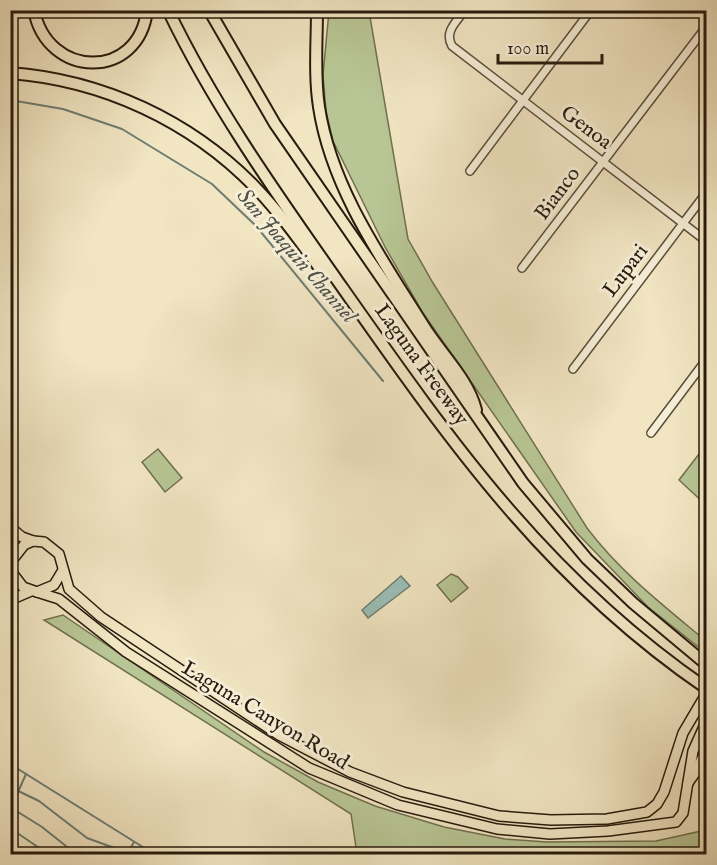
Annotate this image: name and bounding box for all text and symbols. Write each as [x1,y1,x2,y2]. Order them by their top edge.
scale bar [498,27,602,65]
text: 100 m [507,38,549,61]
street label: Genoa [555,100,618,157]
street label: Bianco [529,162,587,226]
water label: San Joaquin Channel [230,183,363,331]
street label: Lupari [597,239,655,303]
street label: Laguna Freeway [368,299,475,432]
street label: Laguna Canyon Road [176,655,354,777]

